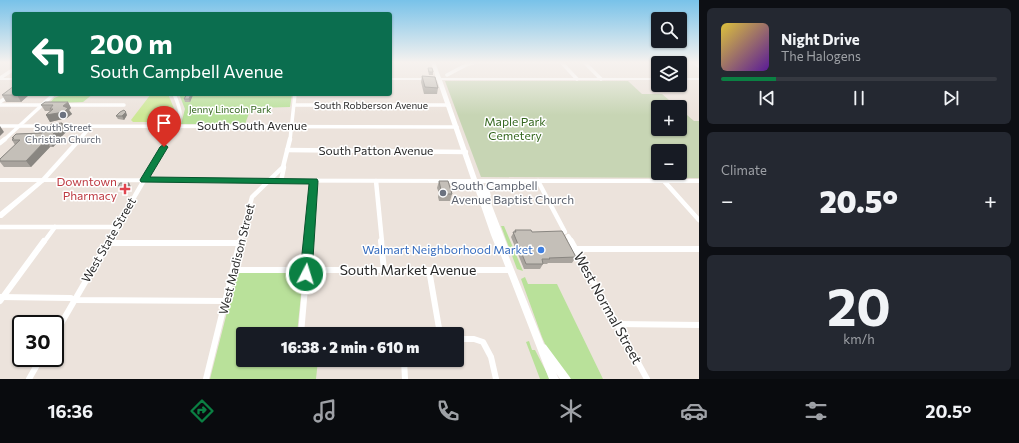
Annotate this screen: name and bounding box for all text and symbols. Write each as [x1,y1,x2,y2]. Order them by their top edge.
map controls [651,12,687,180]
button: search [651,12,687,48]
text: 200 m [90,26,173,60]
icon: left [24,28,76,80]
text: Night Drive [781,30,860,48]
text: The Halogens [781,48,861,64]
button: layers [651,56,687,92]
text: South Campbell Avenue [90,60,283,82]
icon: previous [756,87,778,109]
icon: pause [848,87,870,109]
icon: next [940,87,962,109]
street label: South Robberson Avenue [314,99,428,111]
button: + [651,100,687,136]
park label: Jenny Lincoln Park [189,103,272,115]
pin [147,106,181,147]
marker: South Street Christian Church [58,110,68,120]
icon: arrive [153,112,175,134]
park label: Maple Park Cemetery [484,114,546,142]
street label: South South Avenue [197,118,307,132]
place label: South Street Christian Church [25,121,101,145]
street label: South Patton Avenue [319,143,433,157]
button: − [651,144,687,180]
text: Climate [721,162,767,178]
place label: Downtown Pharmacy [56,174,117,202]
place label: South Campbell Avenue Baptist Church [451,178,574,206]
text: 20.5° [819,182,898,219]
marker: Downtown Pharmacy [120,184,130,194]
text: − [721,187,734,214]
text: + [984,187,997,214]
marker: South Campbell Avenue Baptist Church [438,188,448,198]
street label: West State Street [78,194,138,285]
street label: West Madison Street [215,202,257,316]
place label: Walmart Neighborhood Market [362,242,533,256]
marker: Walmart Neighborhood Market [536,245,546,255]
street label: West Normal Street [571,249,646,367]
position arrow [285,253,327,295]
street label: South Market Avenue [340,261,476,278]
text: 20 [827,273,891,337]
speed limit sign: 30 [12,315,64,367]
text: km/h [843,331,875,347]
text: 16:38 · 2 min · 610 m [281,338,419,356]
icon: directions [188,397,216,425]
icon: music [311,397,339,425]
icon: phone [434,397,462,425]
icon: climate [557,397,585,425]
icon: car [680,397,708,425]
icon: filters [802,397,830,425]
text: 16:36 [47,400,93,422]
text: 20.5° [925,400,971,422]

